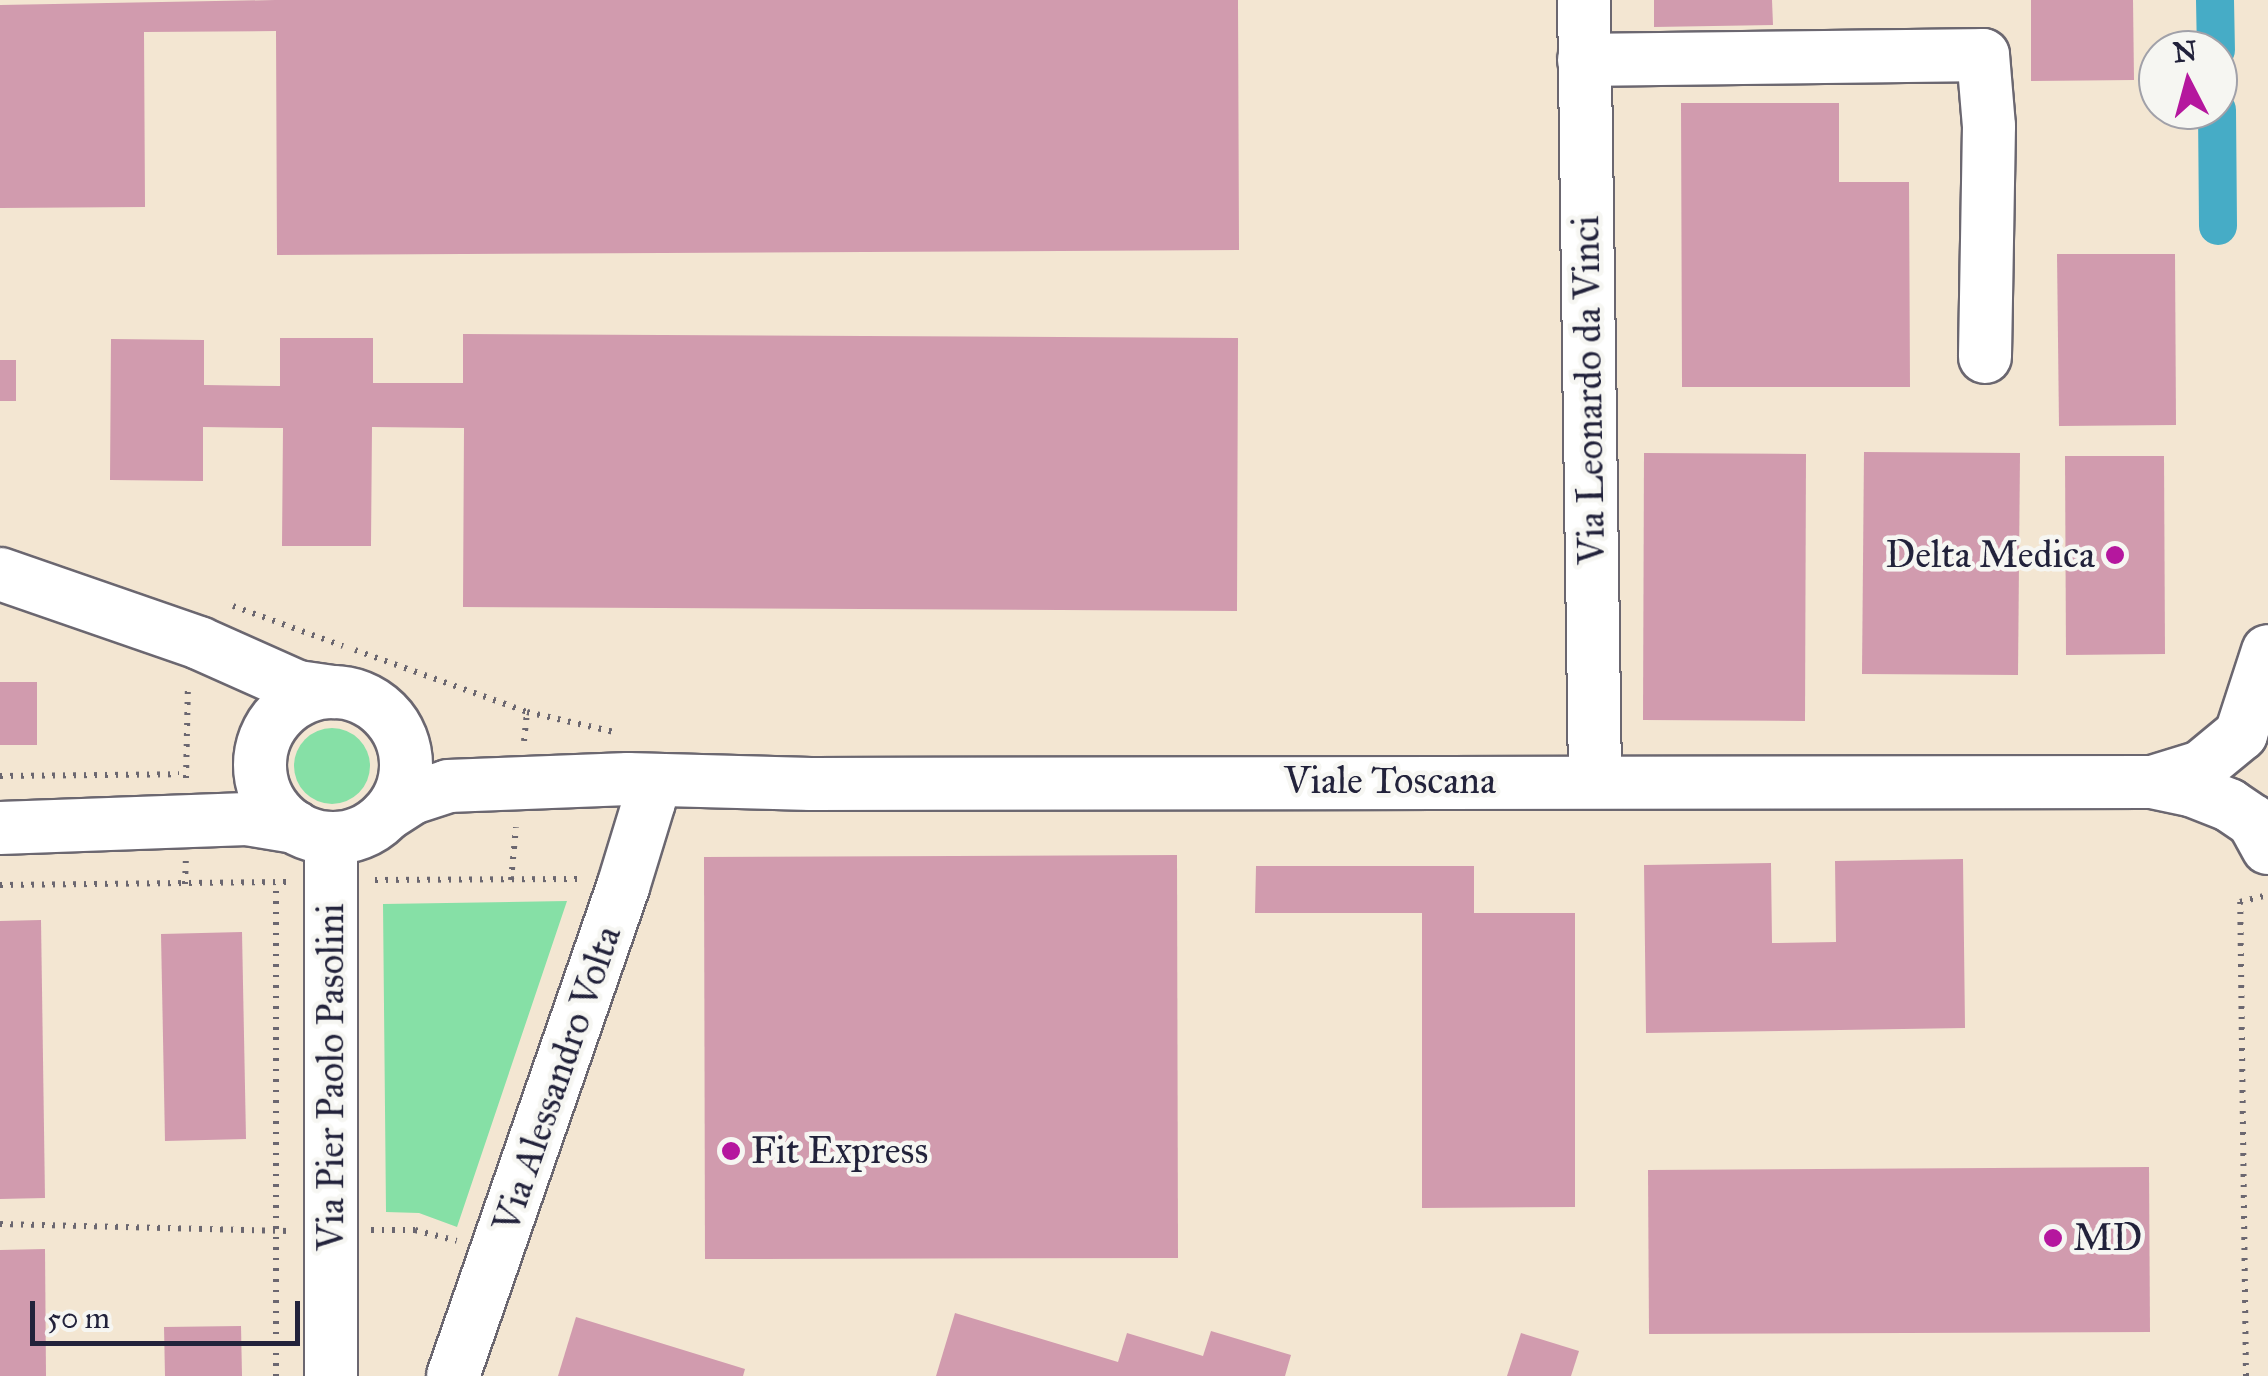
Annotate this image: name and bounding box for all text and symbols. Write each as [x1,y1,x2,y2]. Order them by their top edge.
north arrow [2138,30,2238,130]
text: N [2171,33,2199,70]
street label: Via Leonardo da Vinci [1563,215,1615,565]
place label: Delta Medica [1885,532,2095,578]
marker: Delta Medica [2104,544,2126,566]
street label: Viale Toscana [1284,758,1496,804]
street label: Via Pier Paolo Pasolini [308,903,354,1251]
street label: Via Alessandro Volta [483,920,631,1238]
place label: Fit Express [751,1128,928,1174]
marker: Fit Express [720,1140,742,1162]
place label: MD [2073,1215,2142,1261]
marker: MD [2042,1227,2064,1249]
scale bar [35,1281,305,1343]
text: 50 m [47,1300,110,1336]

